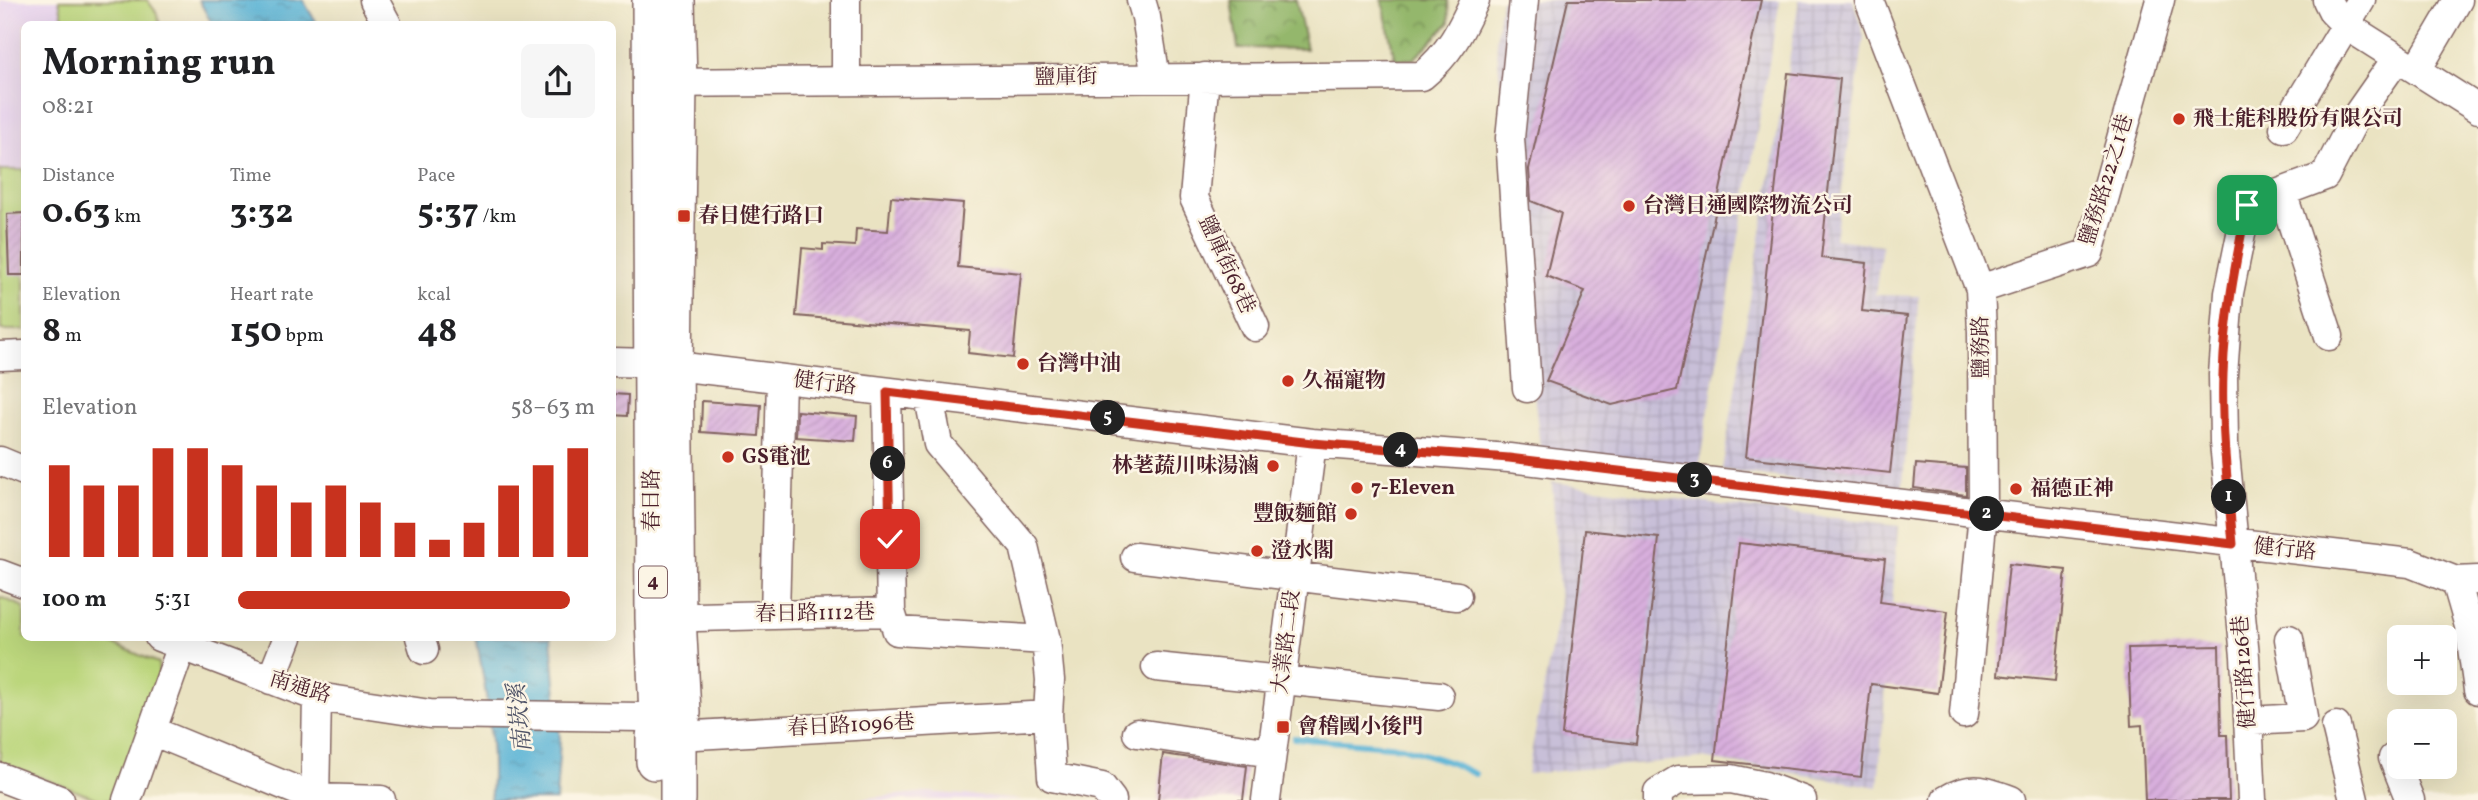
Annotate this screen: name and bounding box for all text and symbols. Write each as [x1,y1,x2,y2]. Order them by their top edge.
text: Morning run [42,38,276,91]
button: share [521,44,595,118]
street label: 鹽庫街 [1034,63,1098,93]
text: 08:21 [42,91,94,123]
place label: 飛士能科股份有限公司 [2193,105,2403,134]
street label: 鹽務路22之1巷 [2073,111,2141,249]
marker: 飛士能科股份有限公司 [2171,111,2187,127]
text: Distance [42,163,115,189]
text: Time [230,163,271,189]
text: Pace [417,163,455,189]
pin [2217,175,2277,235]
icon: arrive [2228,186,2266,224]
text: 0.63 [42,189,110,237]
text: 3:32 [230,189,294,237]
text: 5:37 [417,189,479,237]
place label: 台灣日通國際物流公司 [1643,192,1853,221]
marker: 台灣日通國際物流公司 [1621,198,1637,214]
place label: 春日健行路口 [698,202,824,231]
text: km [110,204,141,230]
text: /km [479,204,517,230]
marker: 春日健行路口 [676,208,692,224]
street label: 鹽庫街68巷 [1191,211,1261,319]
text: Elevation [42,282,121,308]
text: Heart rate [230,282,314,308]
text: kcal [417,282,451,308]
text: 8 [42,308,61,356]
text: 150 [230,308,282,356]
text: 48 [417,308,457,356]
street label: 鹽務路 [1967,315,1997,379]
text: m [61,323,82,349]
text: bpm [282,323,324,349]
place label: 台灣中油 [1037,350,1121,379]
marker: 台灣中油 [1015,356,1031,372]
street label: 健行路 [792,366,858,402]
place label: 久福寵物 [1302,367,1386,396]
marker: 久福寵物 [1280,373,1296,389]
text: Elevation [42,392,138,424]
text: 58–63 m [510,392,595,424]
pin: 5 [1090,400,1126,436]
text: 5 [1103,404,1112,430]
pin: 4 [1384,433,1418,468]
text: 4 [1395,436,1406,462]
place label: GS電池 [742,443,811,472]
pin: 6 [870,447,906,482]
marker: GS電池 [720,449,736,465]
text: 6 [882,450,893,476]
place label: 林荖蔬川味湯滷 [1112,452,1259,481]
marker: 林荖蔬川味湯滷 [1265,458,1281,474]
pin: 3 [1678,462,1712,498]
text: 3 [1690,466,1699,492]
street label: 春日路 [638,469,667,532]
place label: 7-Eleven [1371,474,1455,503]
place label: 福德正神 [2030,475,2114,504]
marker: 7-Eleven [1349,480,1365,496]
pin: 1 [2212,480,2246,514]
marker: 福德正神 [2008,481,2024,497]
text: 1 [2225,483,2232,509]
pin: 2 [1969,496,2004,532]
place label: 豐飯麵館 [1253,500,1337,529]
text: 2 [1982,500,1991,526]
marker: 豐飯麵館 [1343,506,1359,522]
pin [860,509,920,569]
icon: check [871,520,909,558]
street label: 健行路 [2252,532,2318,568]
place label: 澄水閣 [1271,537,1334,566]
marker: 澄水閣 [1249,543,1265,559]
road number: 4 [639,566,667,597]
text: 100 m [42,584,107,616]
text: 5:31 [154,584,191,616]
street label: 大業路二段 [1266,588,1308,696]
street label: 春日路1112巷 [755,598,875,630]
street label: 健行路126巷 [2227,614,2263,730]
map controls [2387,625,2457,779]
button: + [2387,625,2457,695]
street label: 南通路 [266,665,334,711]
water label: 南崁溪 [501,679,541,754]
street label: 春日路1096巷 [787,708,915,744]
button: − [2387,709,2457,779]
place label: 會稽國小後門 [1297,713,1423,742]
marker: 會稽國小後門 [1275,719,1291,735]

